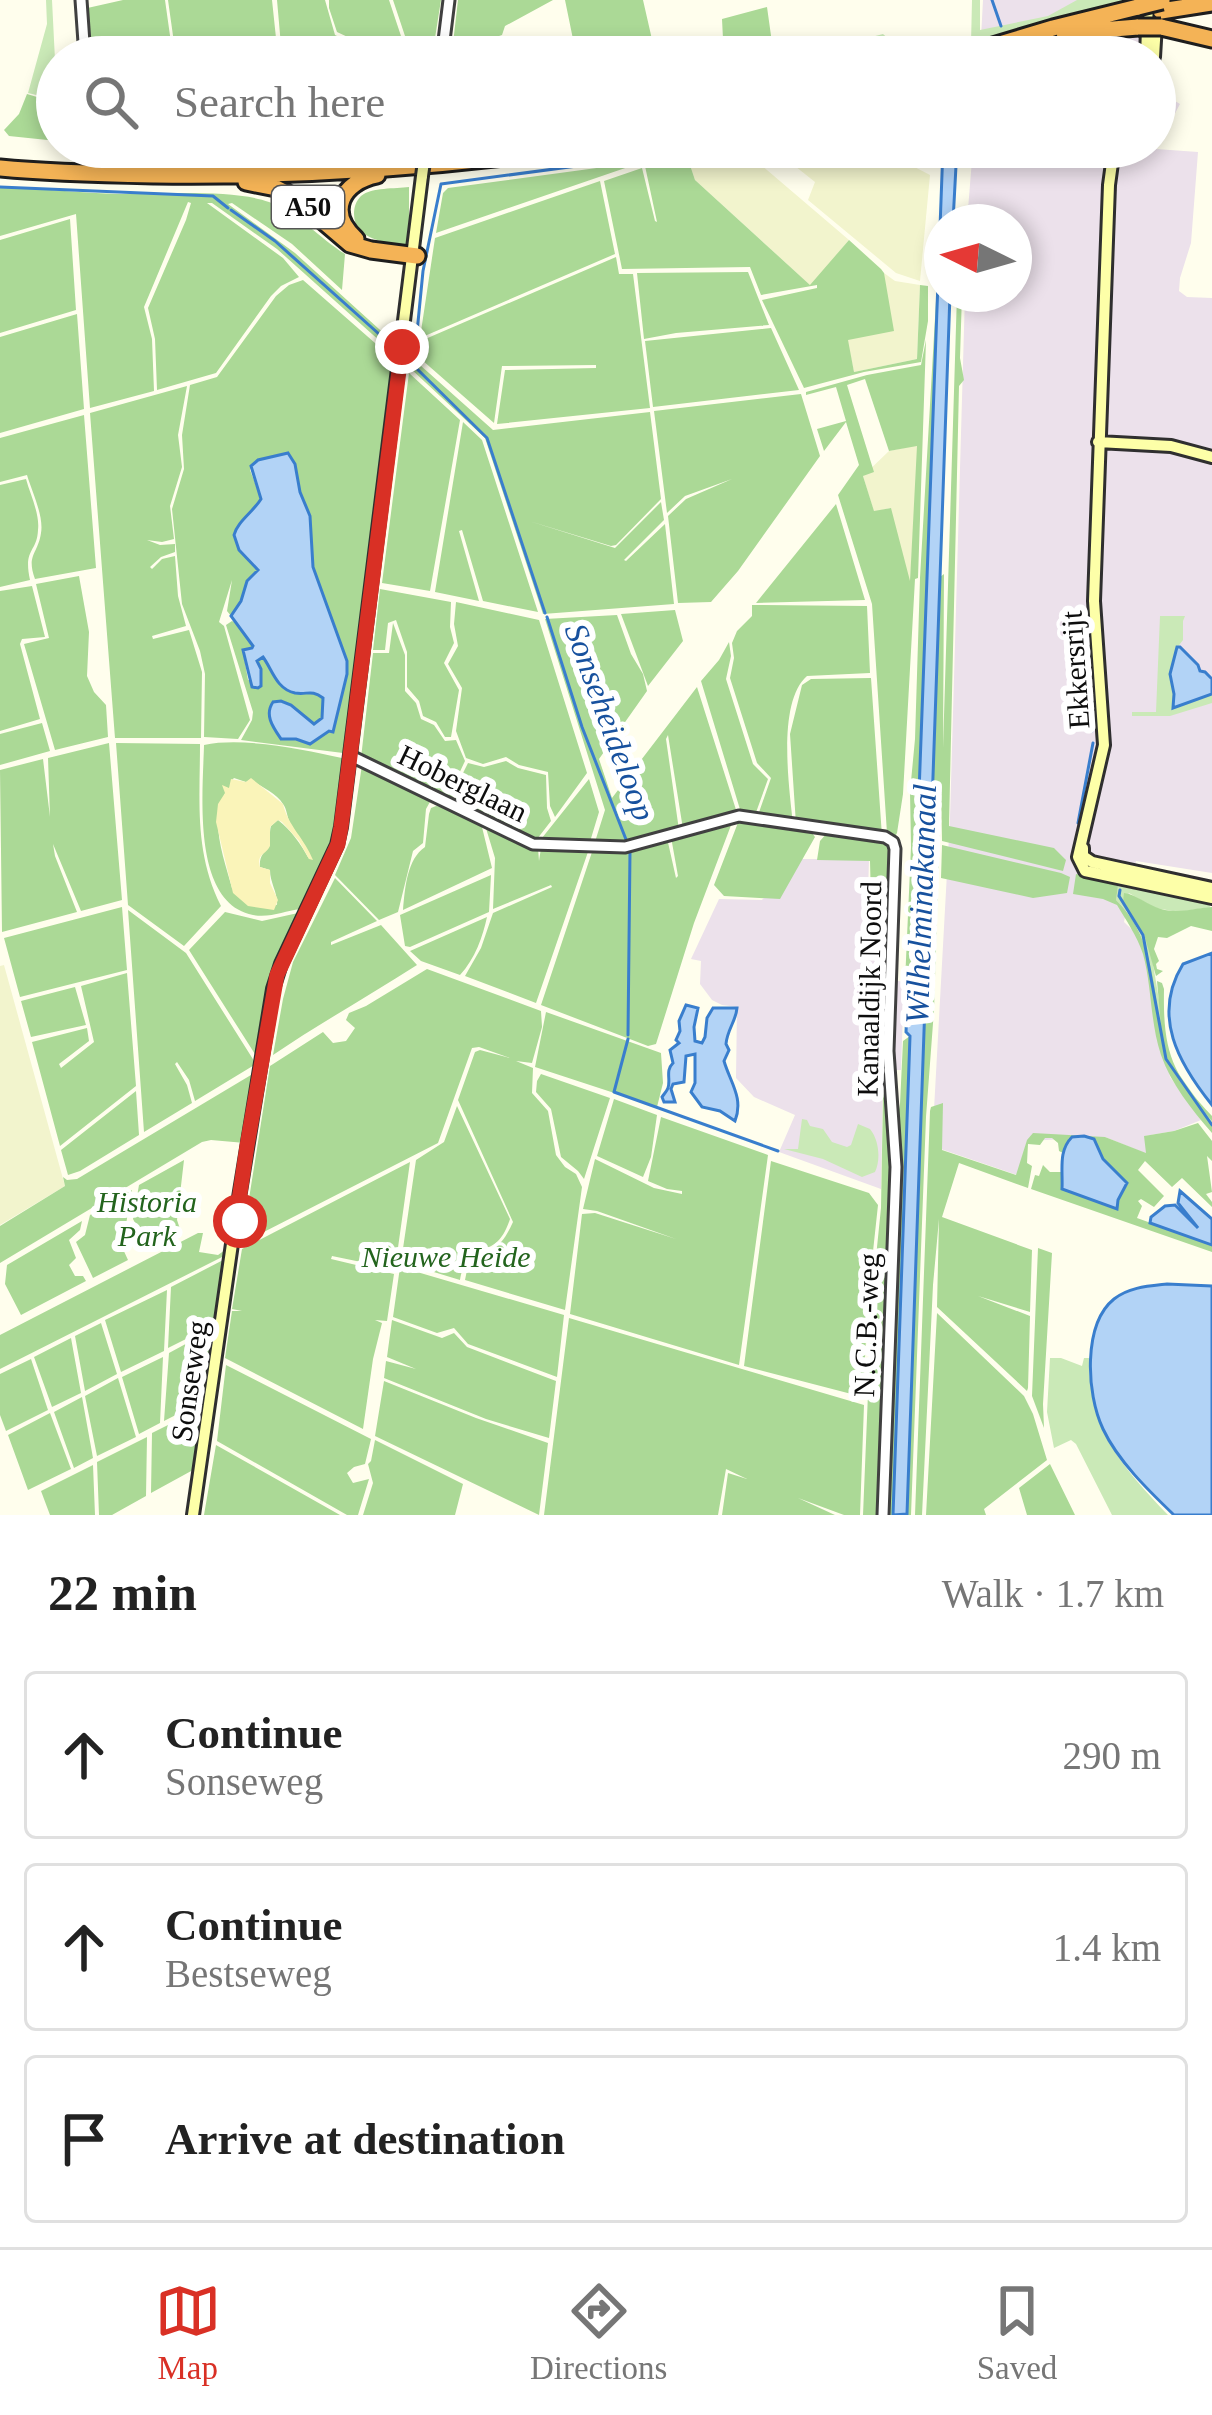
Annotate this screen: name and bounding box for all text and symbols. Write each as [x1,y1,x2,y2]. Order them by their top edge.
search box [36,36,1176,168]
icon: search [78,69,144,135]
text: Search here [174,77,385,127]
road number: A50 [272,186,344,228]
north arrow [924,204,1032,312]
route end [375,320,429,374]
street label: Ekkersrijt [1054,609,1096,730]
water label: Sonseheideloop [558,619,662,825]
street label: Hoberglaan [393,738,533,828]
water label: Wilhelminakanaal [899,783,943,1025]
street label: Kanaaldijk Noord [851,881,887,1097]
park label: Historia Park [96,1185,197,1252]
route start [213,1194,267,1248]
park label: Nieuwe Heide [360,1240,531,1273]
street label: N.C.B.-weg [847,1252,885,1398]
street label: Sonseweg [164,1318,214,1444]
text: 22 min [48,1565,197,1621]
text: Walk · 1.7 km [942,1572,1164,1615]
text: Continue [165,1708,343,1758]
icon: ahead [51,1722,117,1788]
text: 290 m [1062,1734,1161,1777]
text: Sonseweg [165,1760,323,1803]
text: Continue [165,1900,343,1950]
icon: ahead [51,1914,117,1980]
text: 1.4 km [1053,1926,1161,1969]
text: Bestseweg [165,1952,332,1995]
icon: arrive [51,2106,117,2172]
text: Arrive at destination [165,2114,565,2164]
tab: Map [155,2278,221,2387]
tab: Directions [530,2278,667,2387]
tab: Saved [977,2278,1057,2387]

